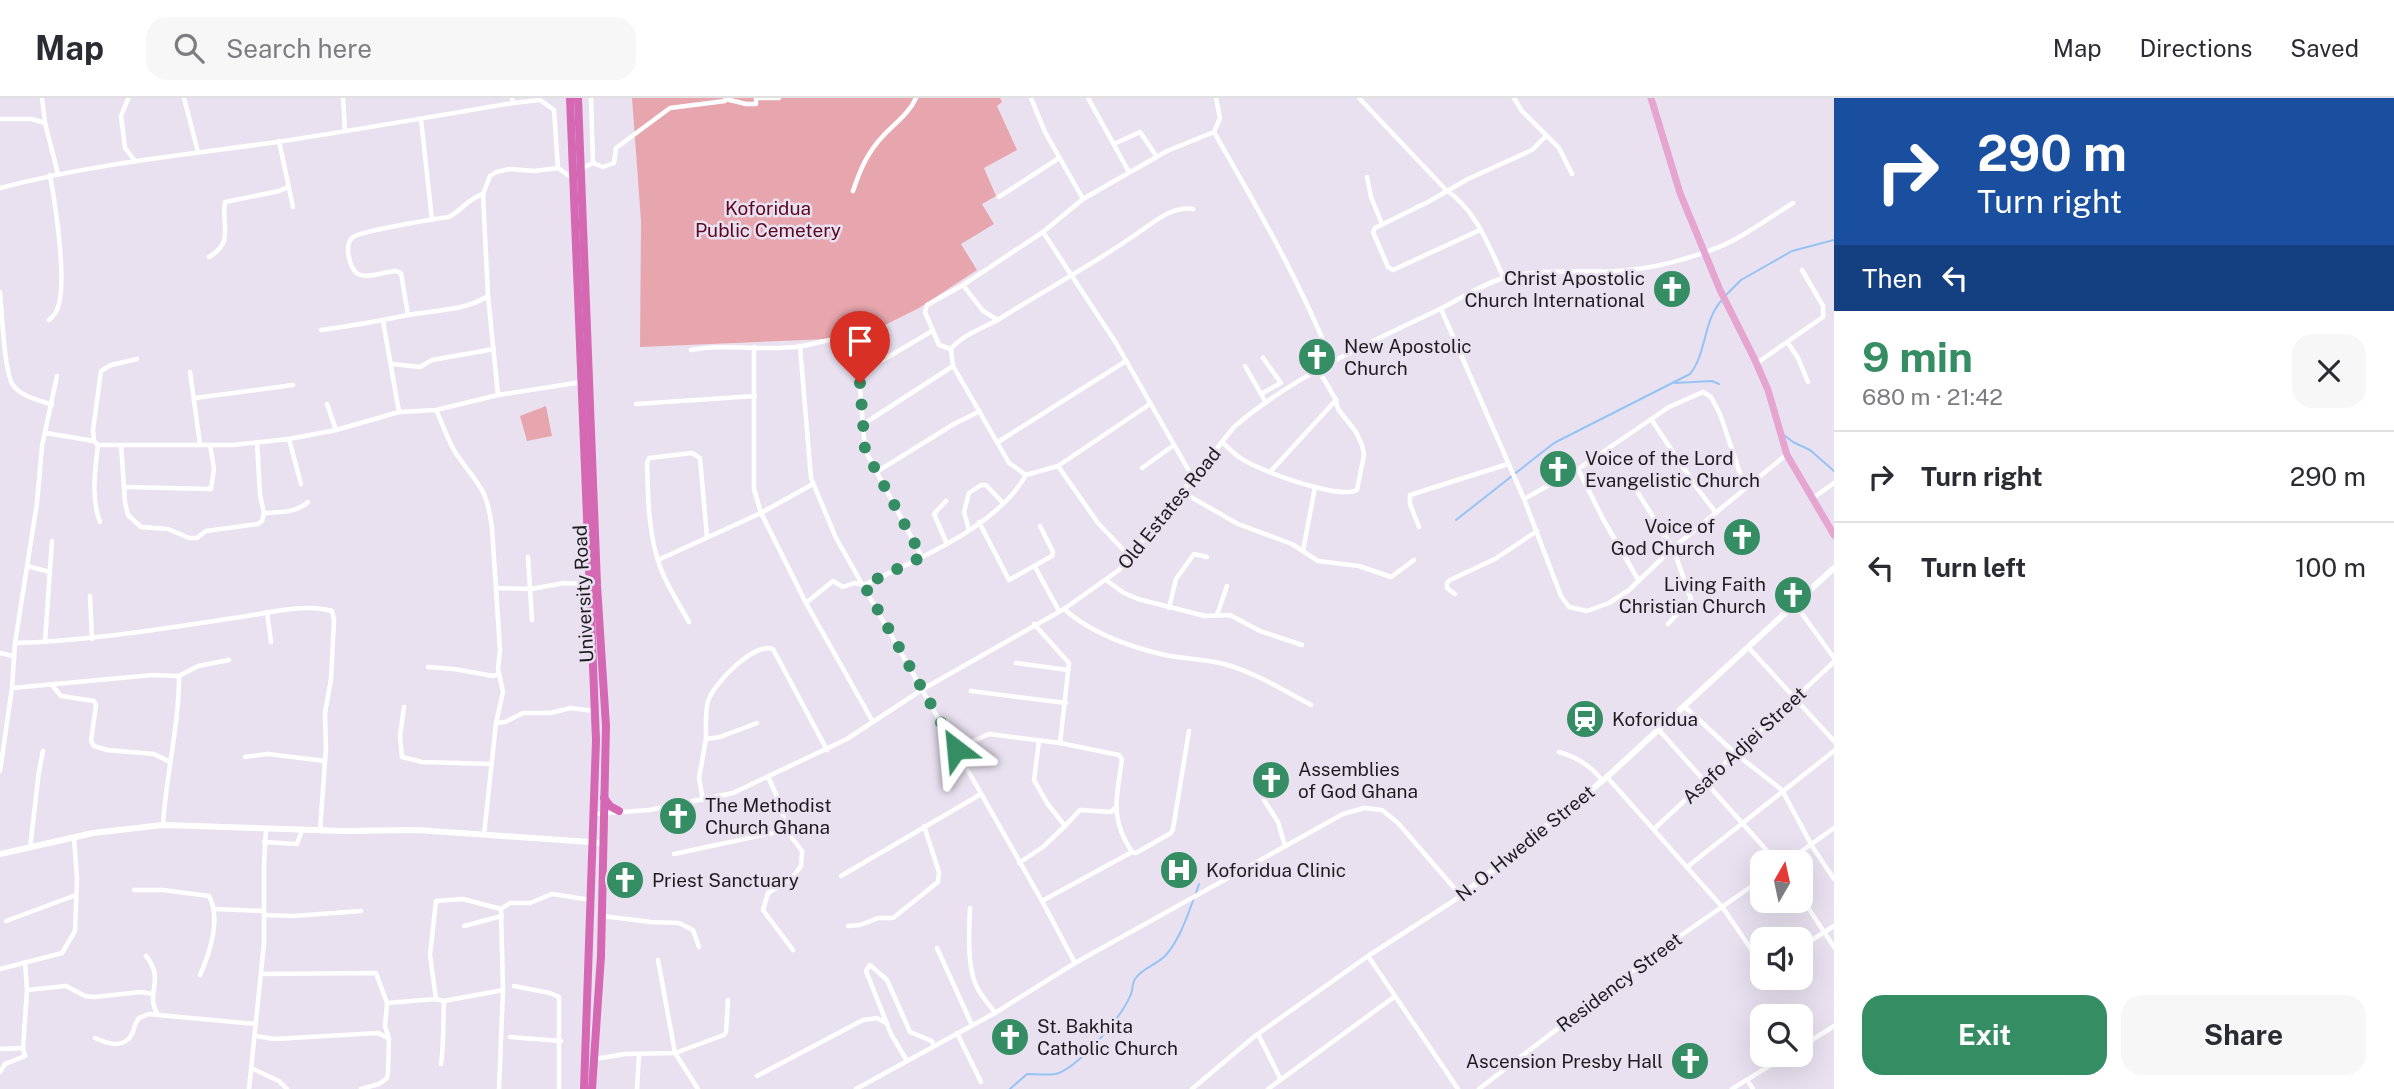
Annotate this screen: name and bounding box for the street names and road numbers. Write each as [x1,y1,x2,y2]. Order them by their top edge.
street label: Old Estates Road [1113,443,1225,573]
street label: University Road [568,525,598,663]
street label: Asafo Adjei Street [1678,682,1810,808]
street label: N. O. Hwedie Street [1451,780,1599,906]
street label: Residency Street [1552,928,1686,1036]

